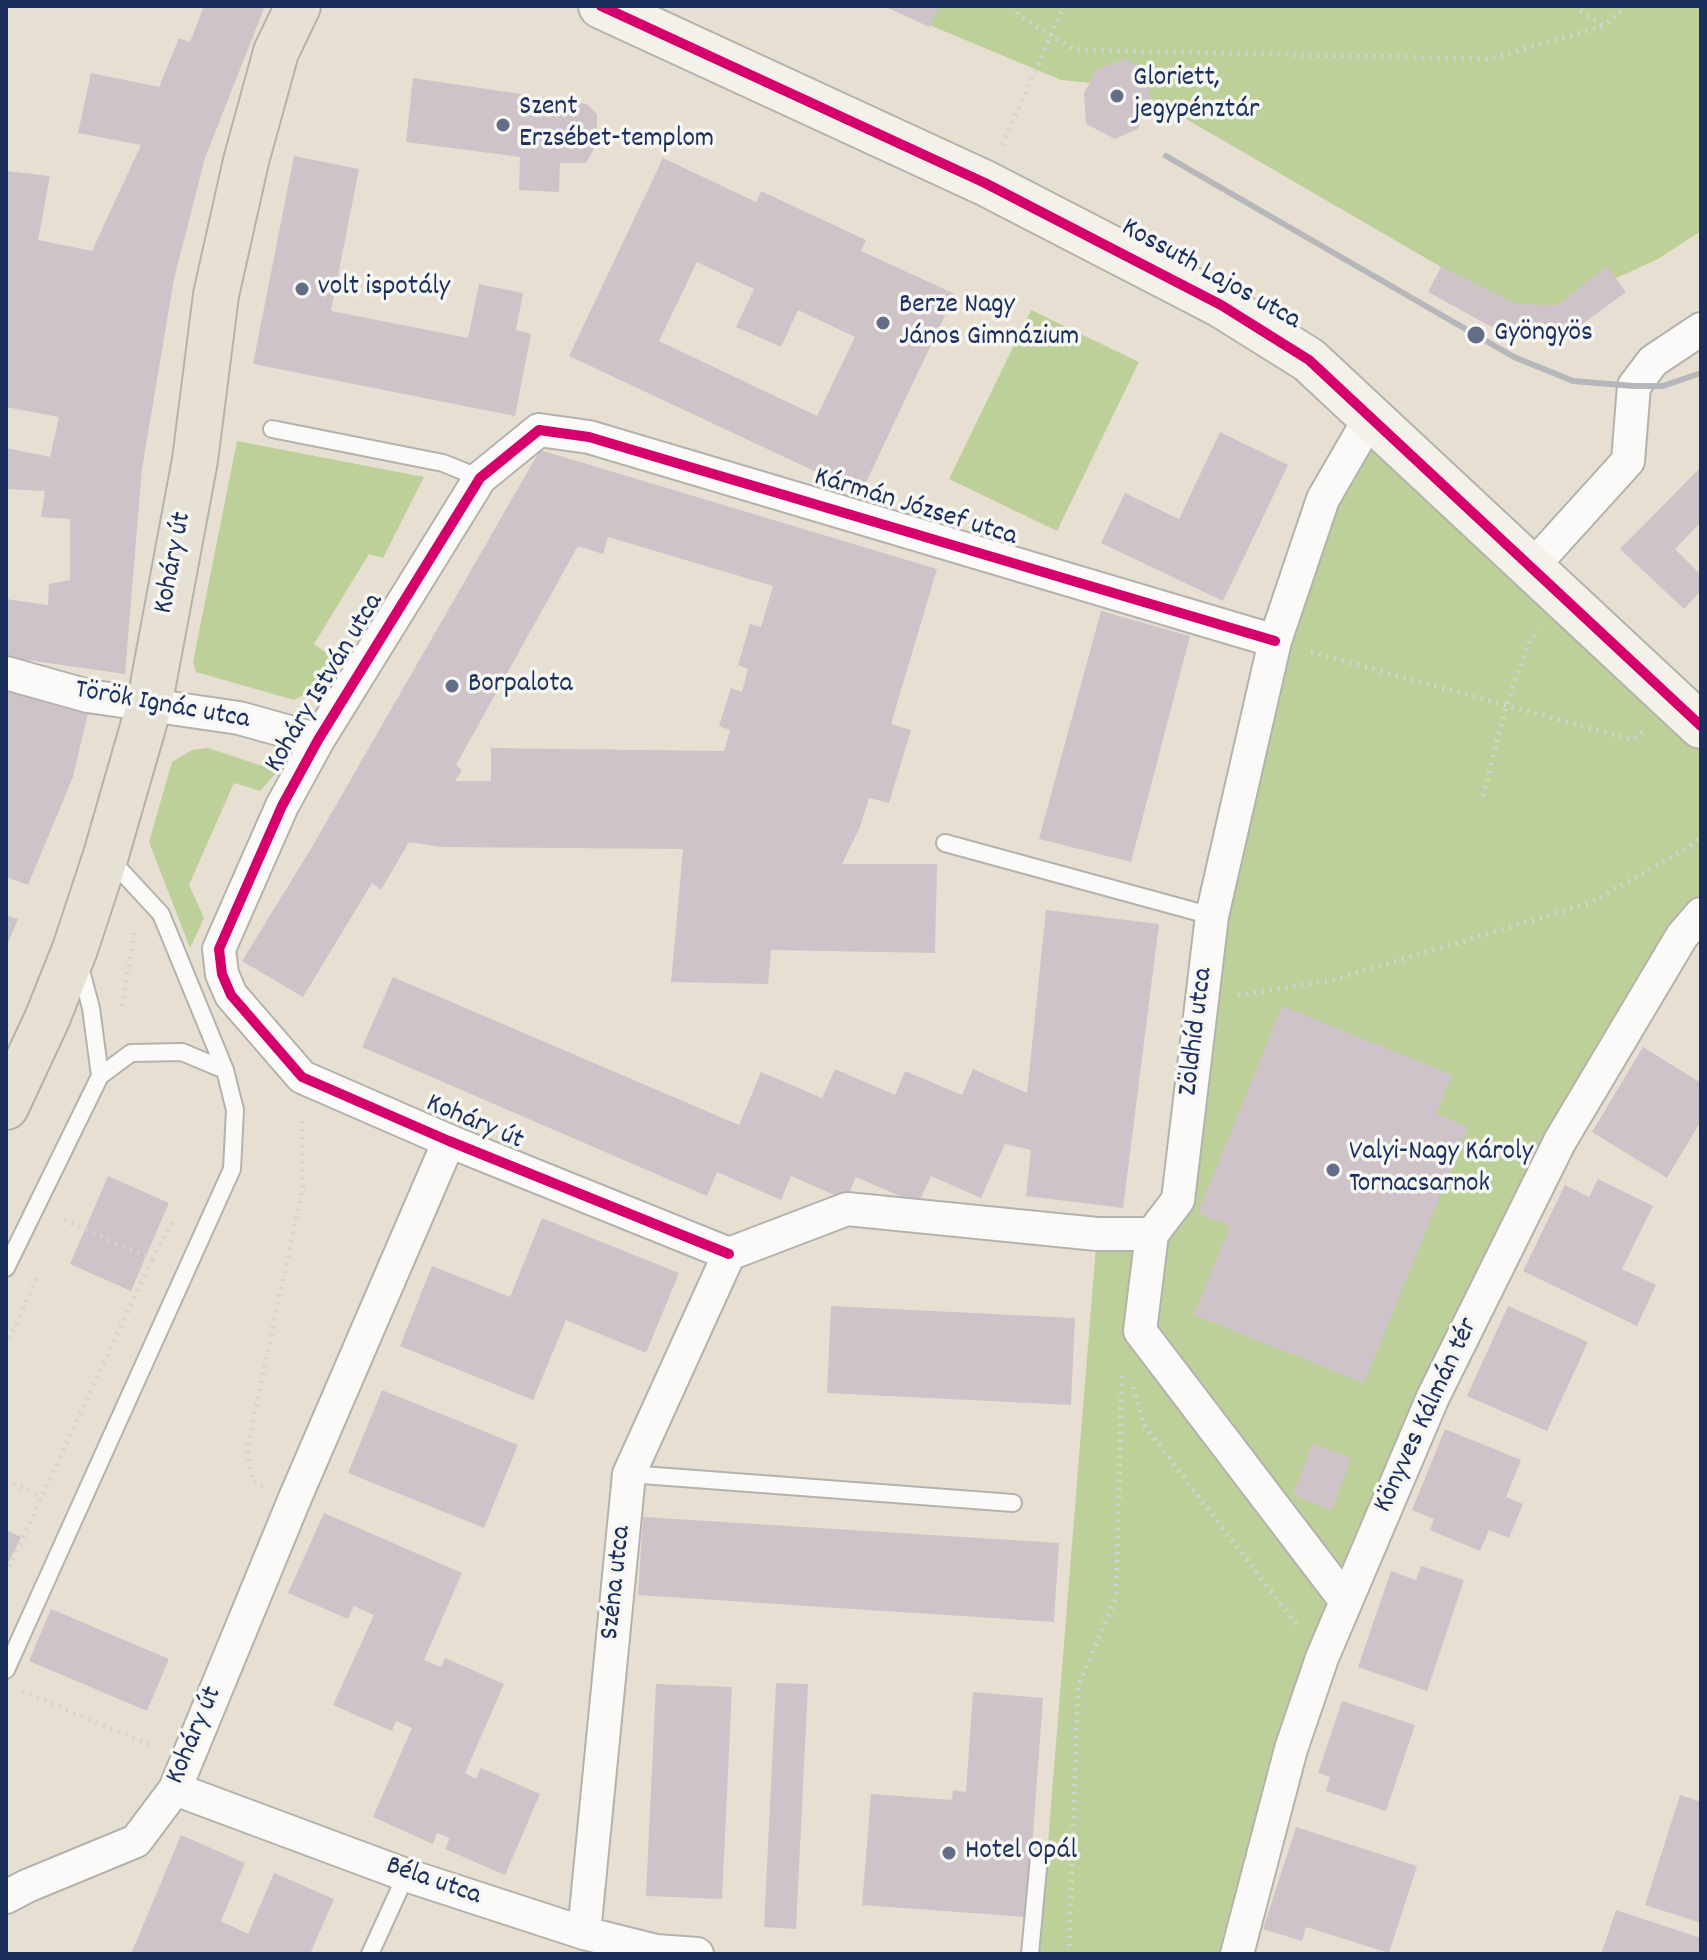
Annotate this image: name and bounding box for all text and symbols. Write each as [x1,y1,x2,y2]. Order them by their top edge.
place label: Gloriett, jegypénztár [1133,63,1260,129]
marker: Gloriett, jegypénztár [1108,87,1126,105]
place label: Szent Erzsébet-templom [519,92,714,158]
marker: Szent Erzsébet-templom [494,116,512,134]
street label: Kossuth Lajos utca [1114,213,1306,339]
place label: volt ispotály [318,272,450,306]
marker: volt ispotály [293,280,311,298]
place label: Berze Nagy János Gimnázium [899,290,1079,356]
marker: Berze Nagy János Gimnázium [874,314,892,332]
place label: Gyöngyös [1494,318,1593,352]
marker: Gyöngyös [1465,324,1487,346]
street label: Kármán József utca [810,462,1020,556]
street label: Koháry út [149,509,201,617]
street label: Koháry István utca [259,588,393,780]
place label: Borpalota [468,669,573,703]
street label: Török Ignác utca [72,675,252,739]
marker: Borpalota [443,677,461,695]
street label: Zöldhíd utca [1173,966,1223,1098]
street label: Koháry út [420,1088,528,1160]
place label: Valyi-Nagy Károly Tornacsarnok [1349,1137,1533,1203]
marker: Valyi-Nagy Károly Tornacsarnok [1324,1161,1342,1179]
street label: Könyves Kálmán tér [1368,1313,1488,1519]
street label: Széna utca [595,1524,641,1642]
street label: Koháry út [160,1682,232,1790]
place label: Hotel Opál [965,1836,1077,1870]
marker: Hotel Opál [940,1844,958,1862]
street label: Béla utca [381,1851,485,1915]

